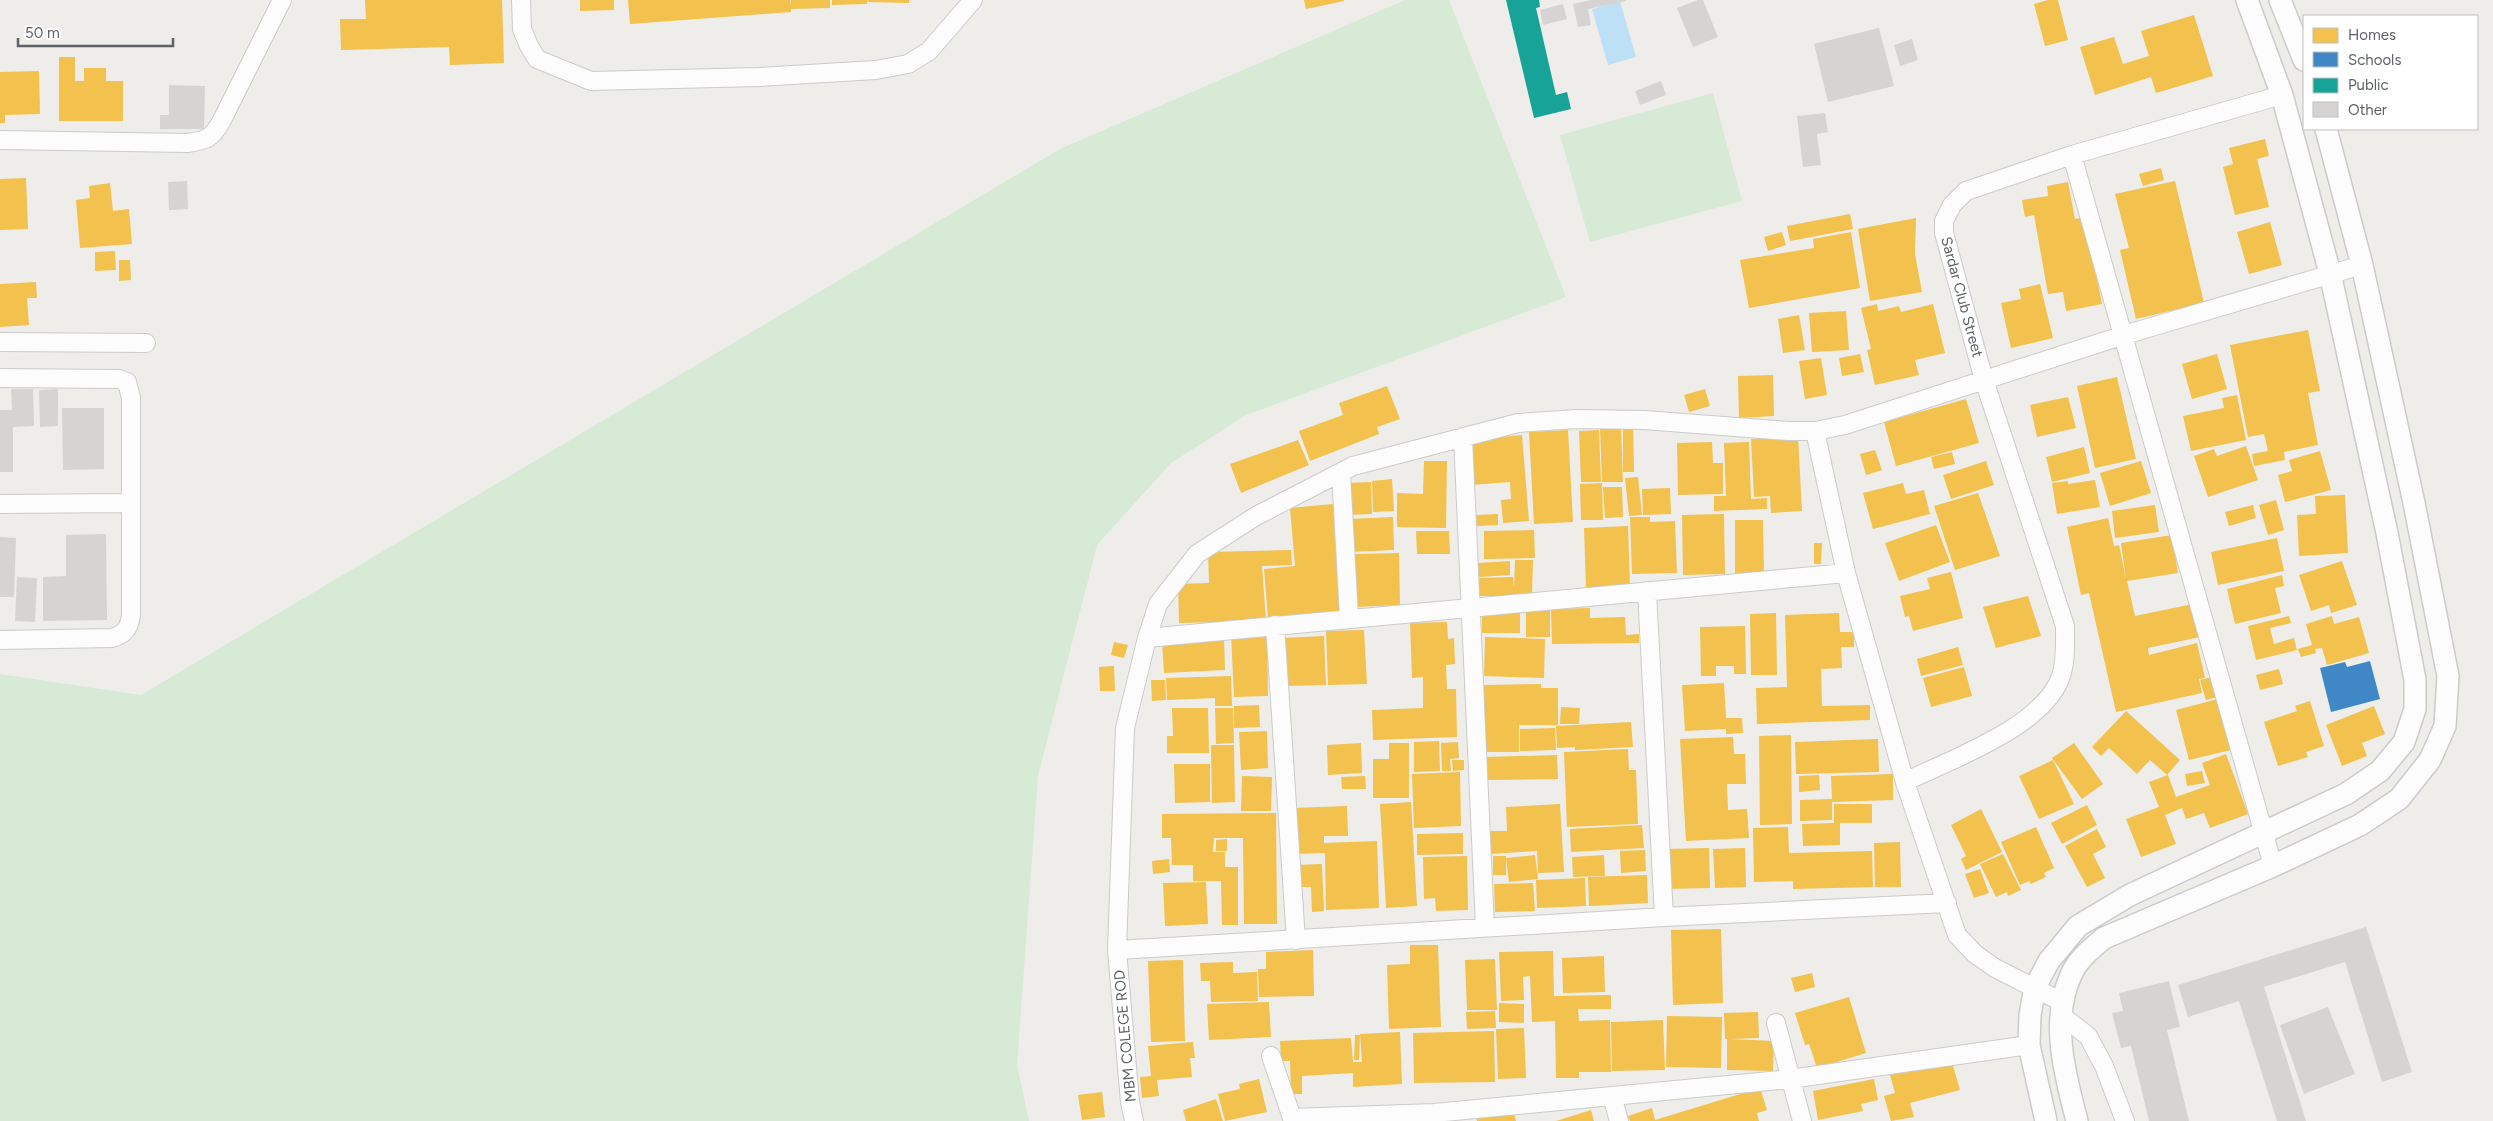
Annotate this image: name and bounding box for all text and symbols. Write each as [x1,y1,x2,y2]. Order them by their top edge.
scale bar [18,15,172,47]
legend [2303,15,2478,130]
text: 50 m [25,24,60,42]
text: Homes [2348,26,2396,44]
text: Schools [2348,51,2401,69]
text: Public [2348,76,2389,94]
text: Other [2348,101,2387,119]
street label: Sardar Club Street [1937,235,1987,360]
street label: MBM COLEGE ROD [1110,969,1140,1103]

